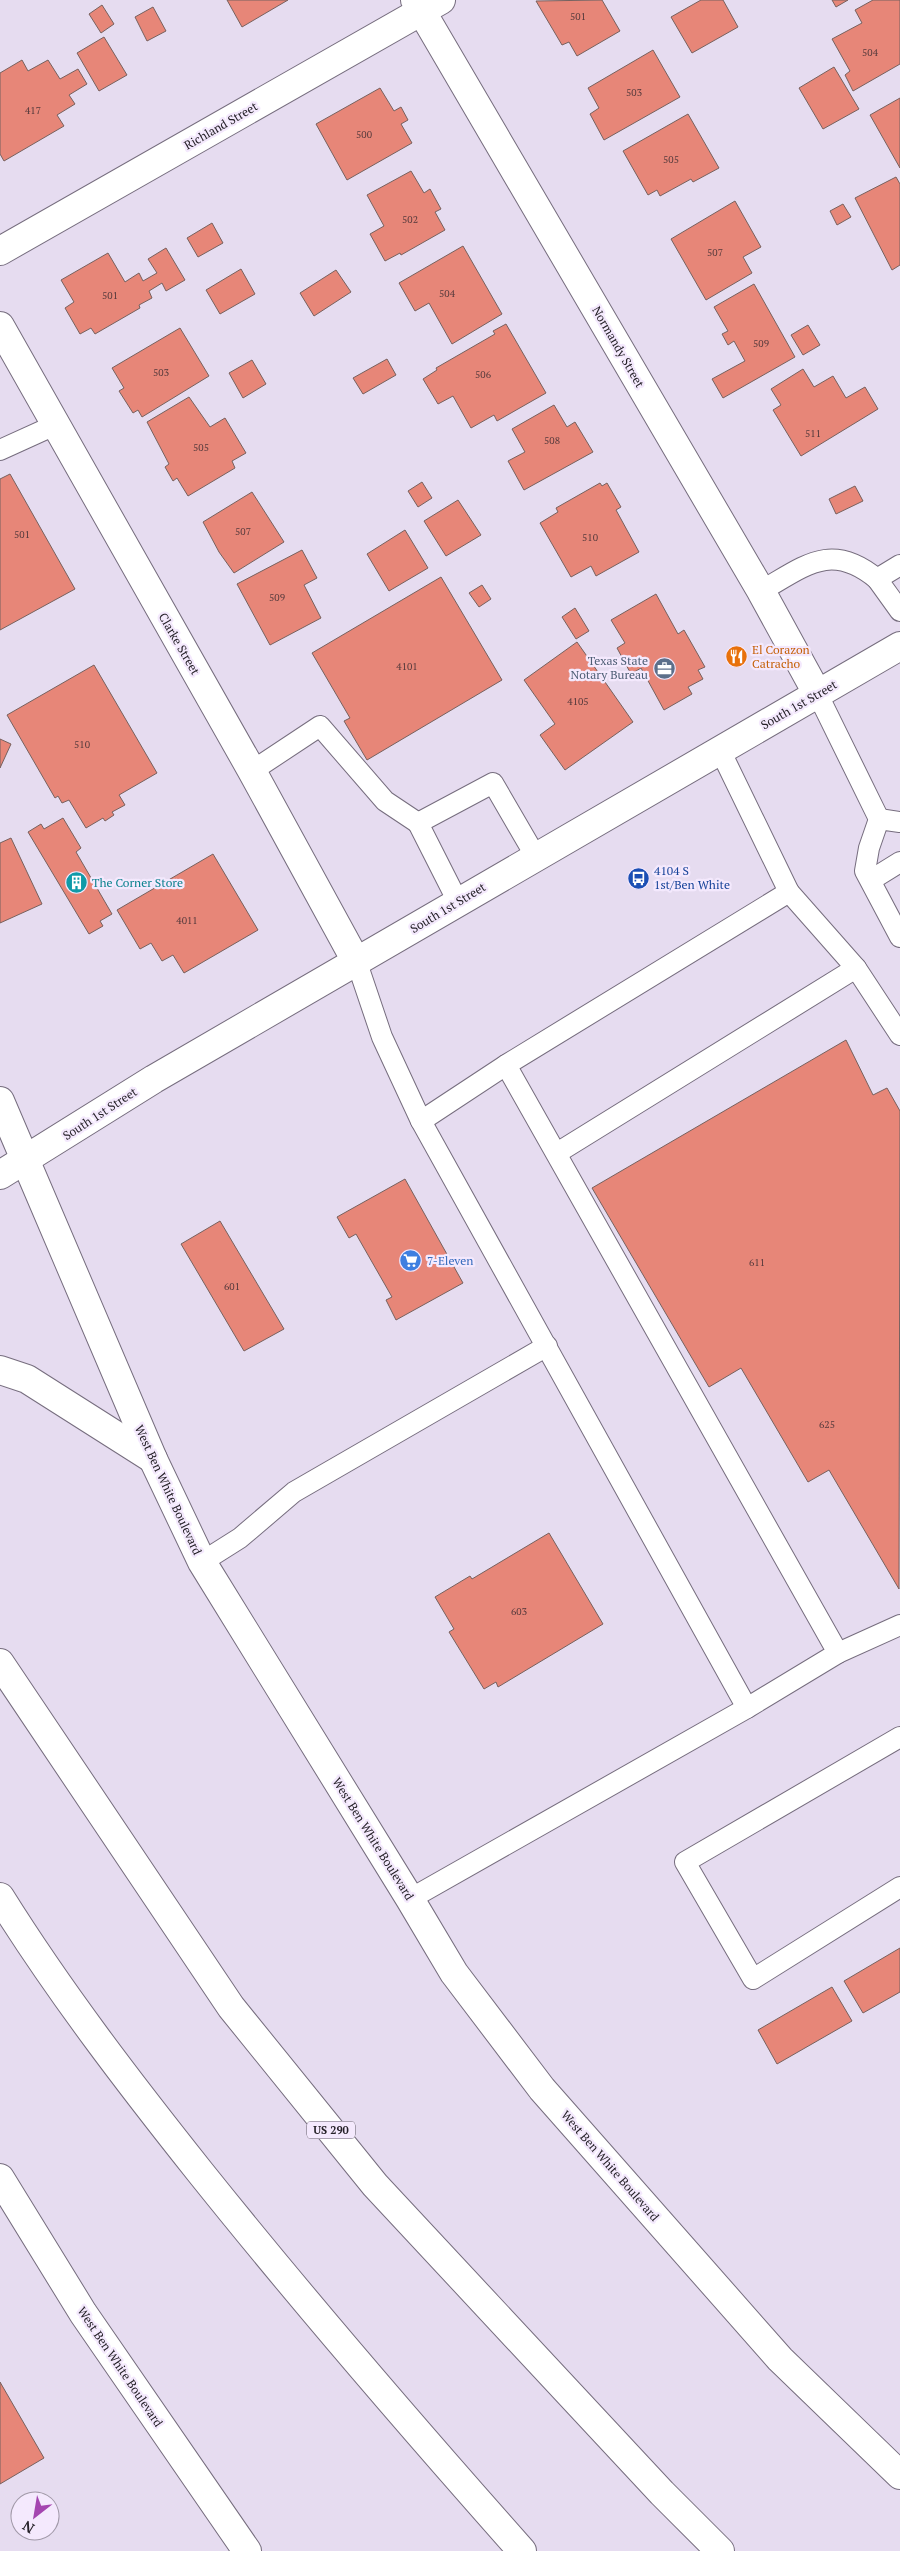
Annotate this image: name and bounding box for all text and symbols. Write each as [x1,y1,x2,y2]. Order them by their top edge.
house number: 501 [570,10,586,23]
house number: 504 [862,46,879,59]
house number: 503 [626,86,642,99]
street label: Richland Street [181,98,261,153]
house number: 417 [25,104,41,117]
house number: 500 [356,128,372,141]
house number: 505 [663,153,679,166]
house number: 502 [402,213,418,226]
house number: 507 [707,246,723,259]
house number: 504 [439,287,456,300]
house number: 501 [102,289,118,302]
street label: Normandy Street [589,303,648,390]
house number: 509 [753,337,769,350]
house number: 503 [153,366,169,379]
house number: 506 [475,368,492,381]
house number: 511 [805,427,821,440]
house number: 508 [544,434,560,447]
house number: 505 [193,441,209,454]
house number: 507 [235,525,251,538]
house number: 501 [14,528,30,541]
house number: 510 [582,531,598,544]
house number: 509 [269,591,285,604]
street label: Clarke Street [156,610,203,678]
place label: El Corazon Catracho [752,642,810,671]
restaurant icon: El Corazon Catracho [724,645,748,669]
place label: Texas State Notary Bureau [571,653,648,682]
office icon: Texas State Notary Bureau [652,656,676,680]
house number: 4101 [396,660,418,673]
street label: South 1st Street [758,676,840,732]
house number: 4105 [567,695,589,708]
house number: 510 [74,738,90,751]
place label: 4104 S 1st/Ben White [654,863,730,892]
bus stop icon: 4104 S 1st/Ben White [626,866,650,890]
building icon: The Corner Store [64,871,88,895]
place label: The Corner Store [92,875,183,890]
street label: South 1st Street [407,879,489,936]
house number: 4011 [176,914,198,927]
street label: South 1st Street [60,1084,140,1143]
supermarket icon: 7-Eleven [399,1249,423,1273]
place label: 7-Eleven [427,1253,473,1268]
house number: 611 [749,1256,765,1269]
house number: 601 [224,1280,240,1293]
house number: 625 [819,1418,835,1431]
street label: West Ben White Boulevard [132,1422,205,1557]
house number: 603 [511,1605,527,1618]
street label: West Ben White Boulevard [330,1775,417,1903]
street label: West Ben White Boulevard [558,2107,663,2224]
road number: US 290 [307,2122,355,2138]
street label: West Ben White Boulevard [75,2304,166,2430]
north arrow [10,2491,60,2541]
text: N [18,2516,37,2538]

